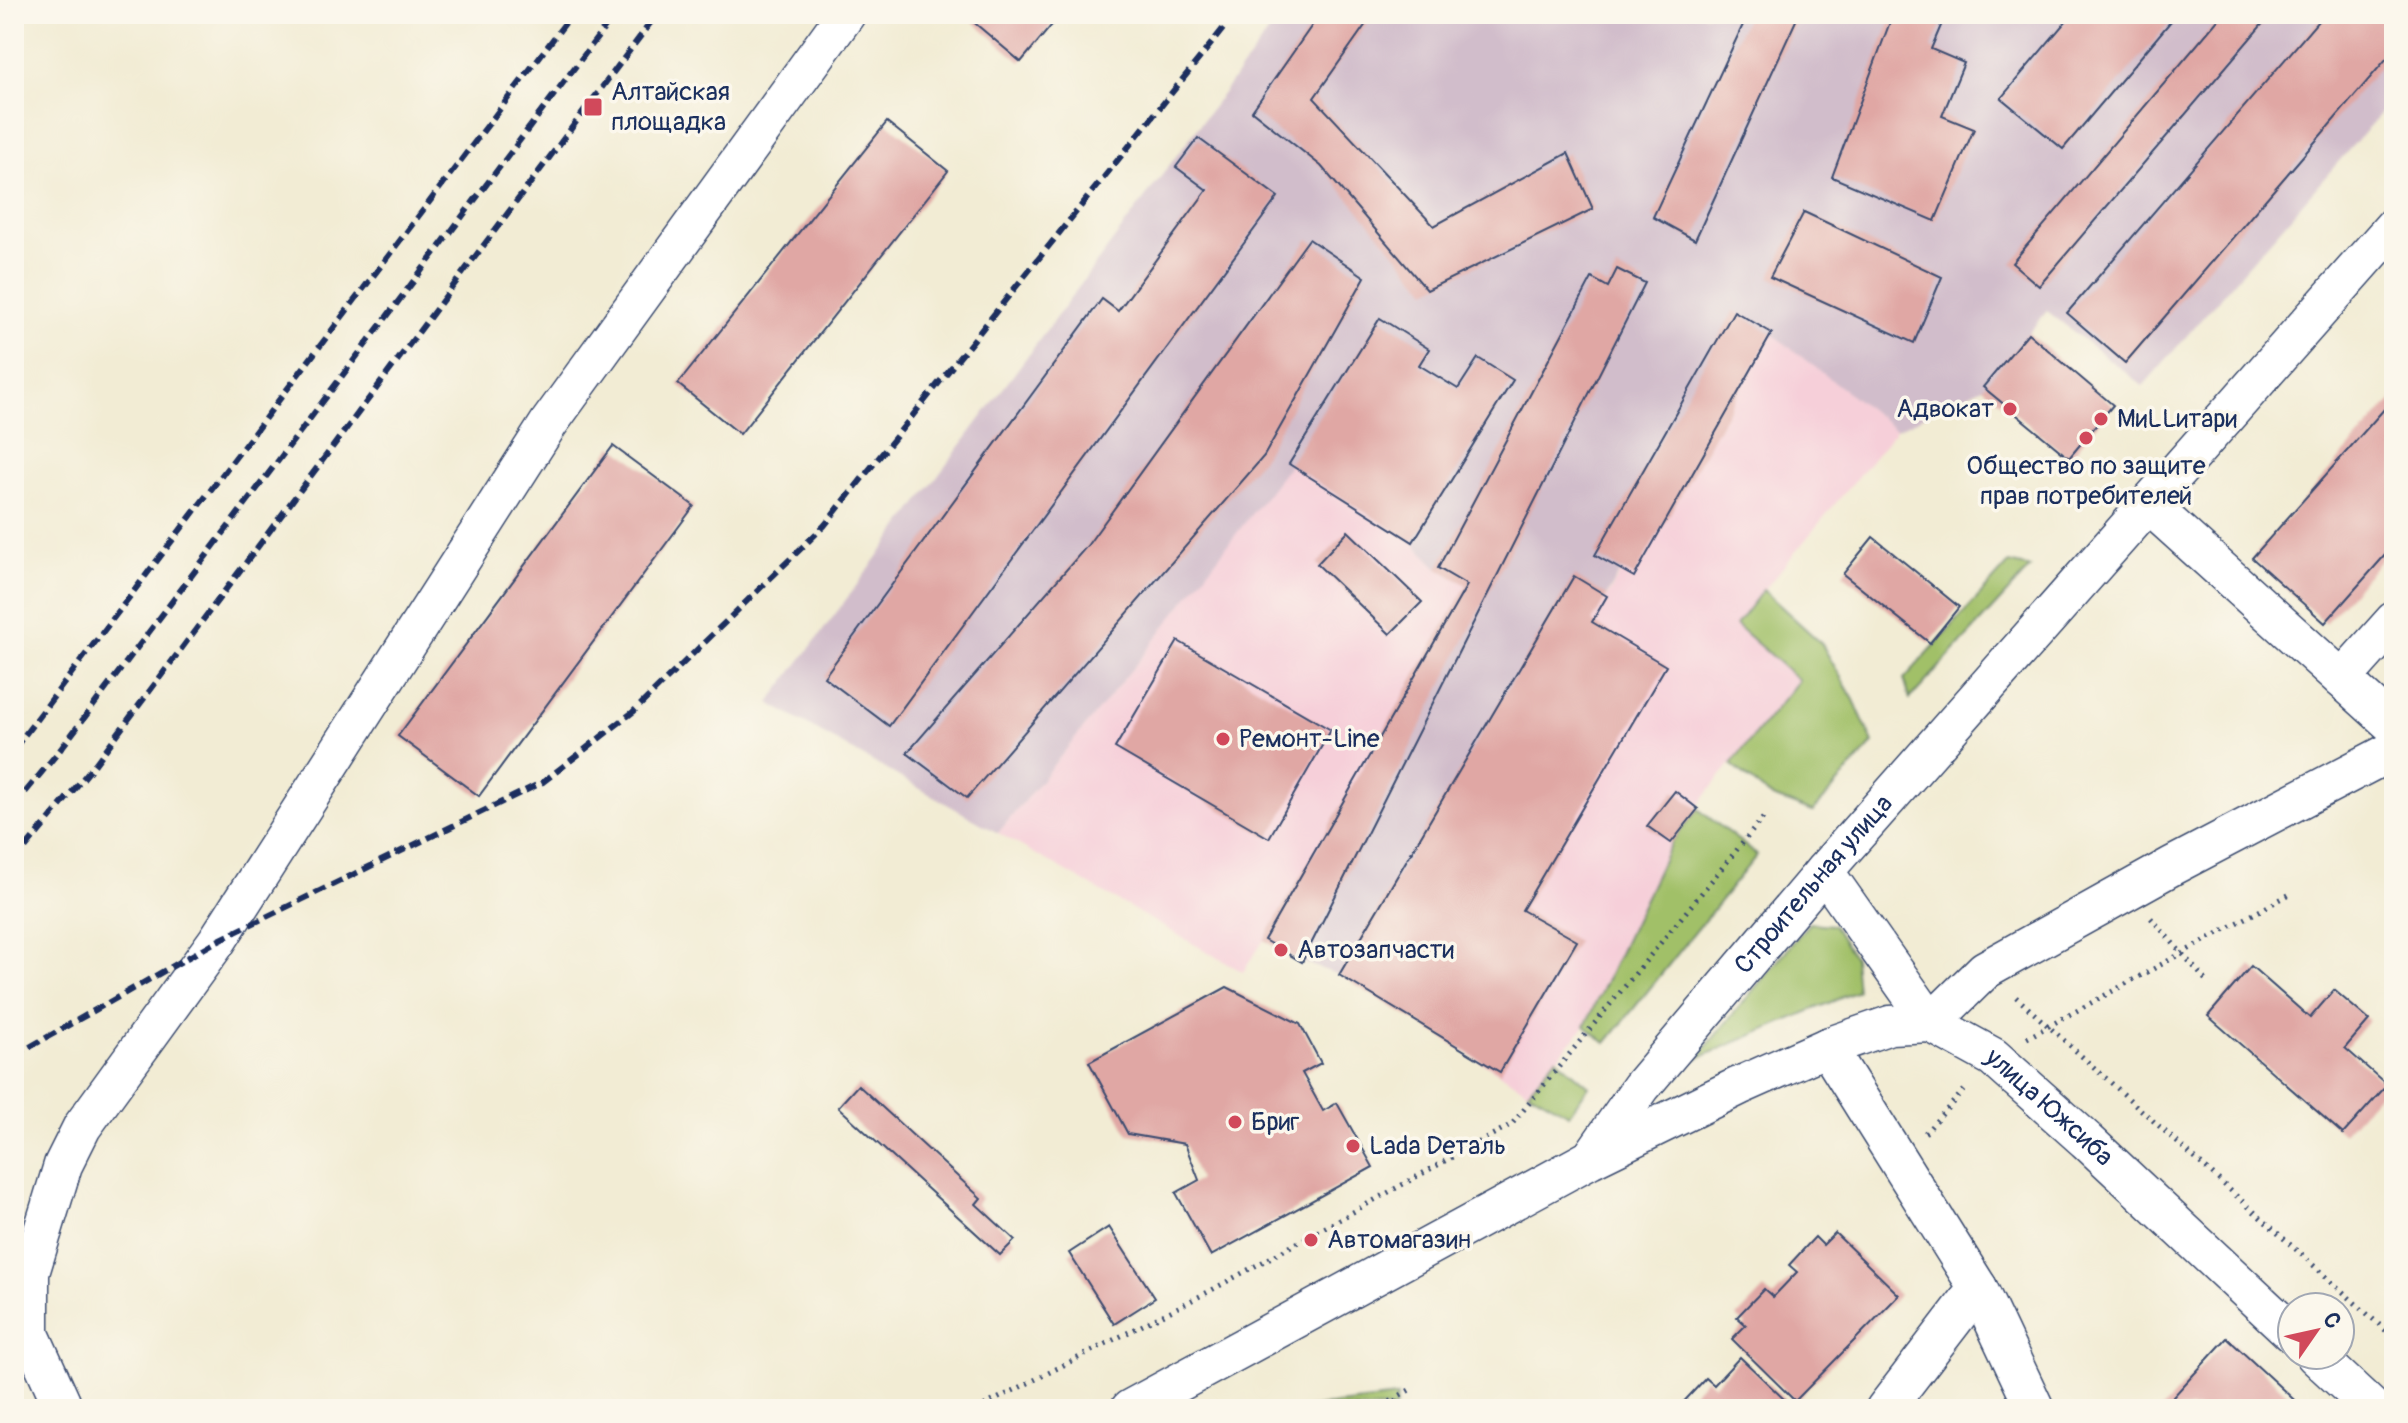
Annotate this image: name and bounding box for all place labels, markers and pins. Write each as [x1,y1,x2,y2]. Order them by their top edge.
place label: Алтайская площадка [611,76,730,138]
marker: Алтайская площадка [582,96,604,118]
place label: Адвокат [1896,393,1994,425]
marker: Адвокат [2001,400,2019,418]
place label: МиLLитари [2117,403,2238,435]
marker: МиLLитари [2092,410,2110,428]
marker: Общество по защите прав потребителей [2077,429,2095,447]
place label: Общество по защите прав потребителей [1966,450,2206,512]
place label: Ремонт-Line [1239,723,1380,755]
marker: Ремонт-Line [1214,730,1232,748]
place label: Автозапчасти [1297,934,1454,966]
marker: Автозапчасти [1272,941,1290,959]
place label: Бриг [1251,1106,1299,1138]
marker: Бриг [1226,1113,1244,1131]
place label: Lada Dеталь [1369,1130,1506,1162]
marker: Lada Dеталь [1344,1137,1362,1155]
place label: Автомагазин [1327,1224,1471,1256]
marker: Автомагазин [1302,1231,1320,1249]

